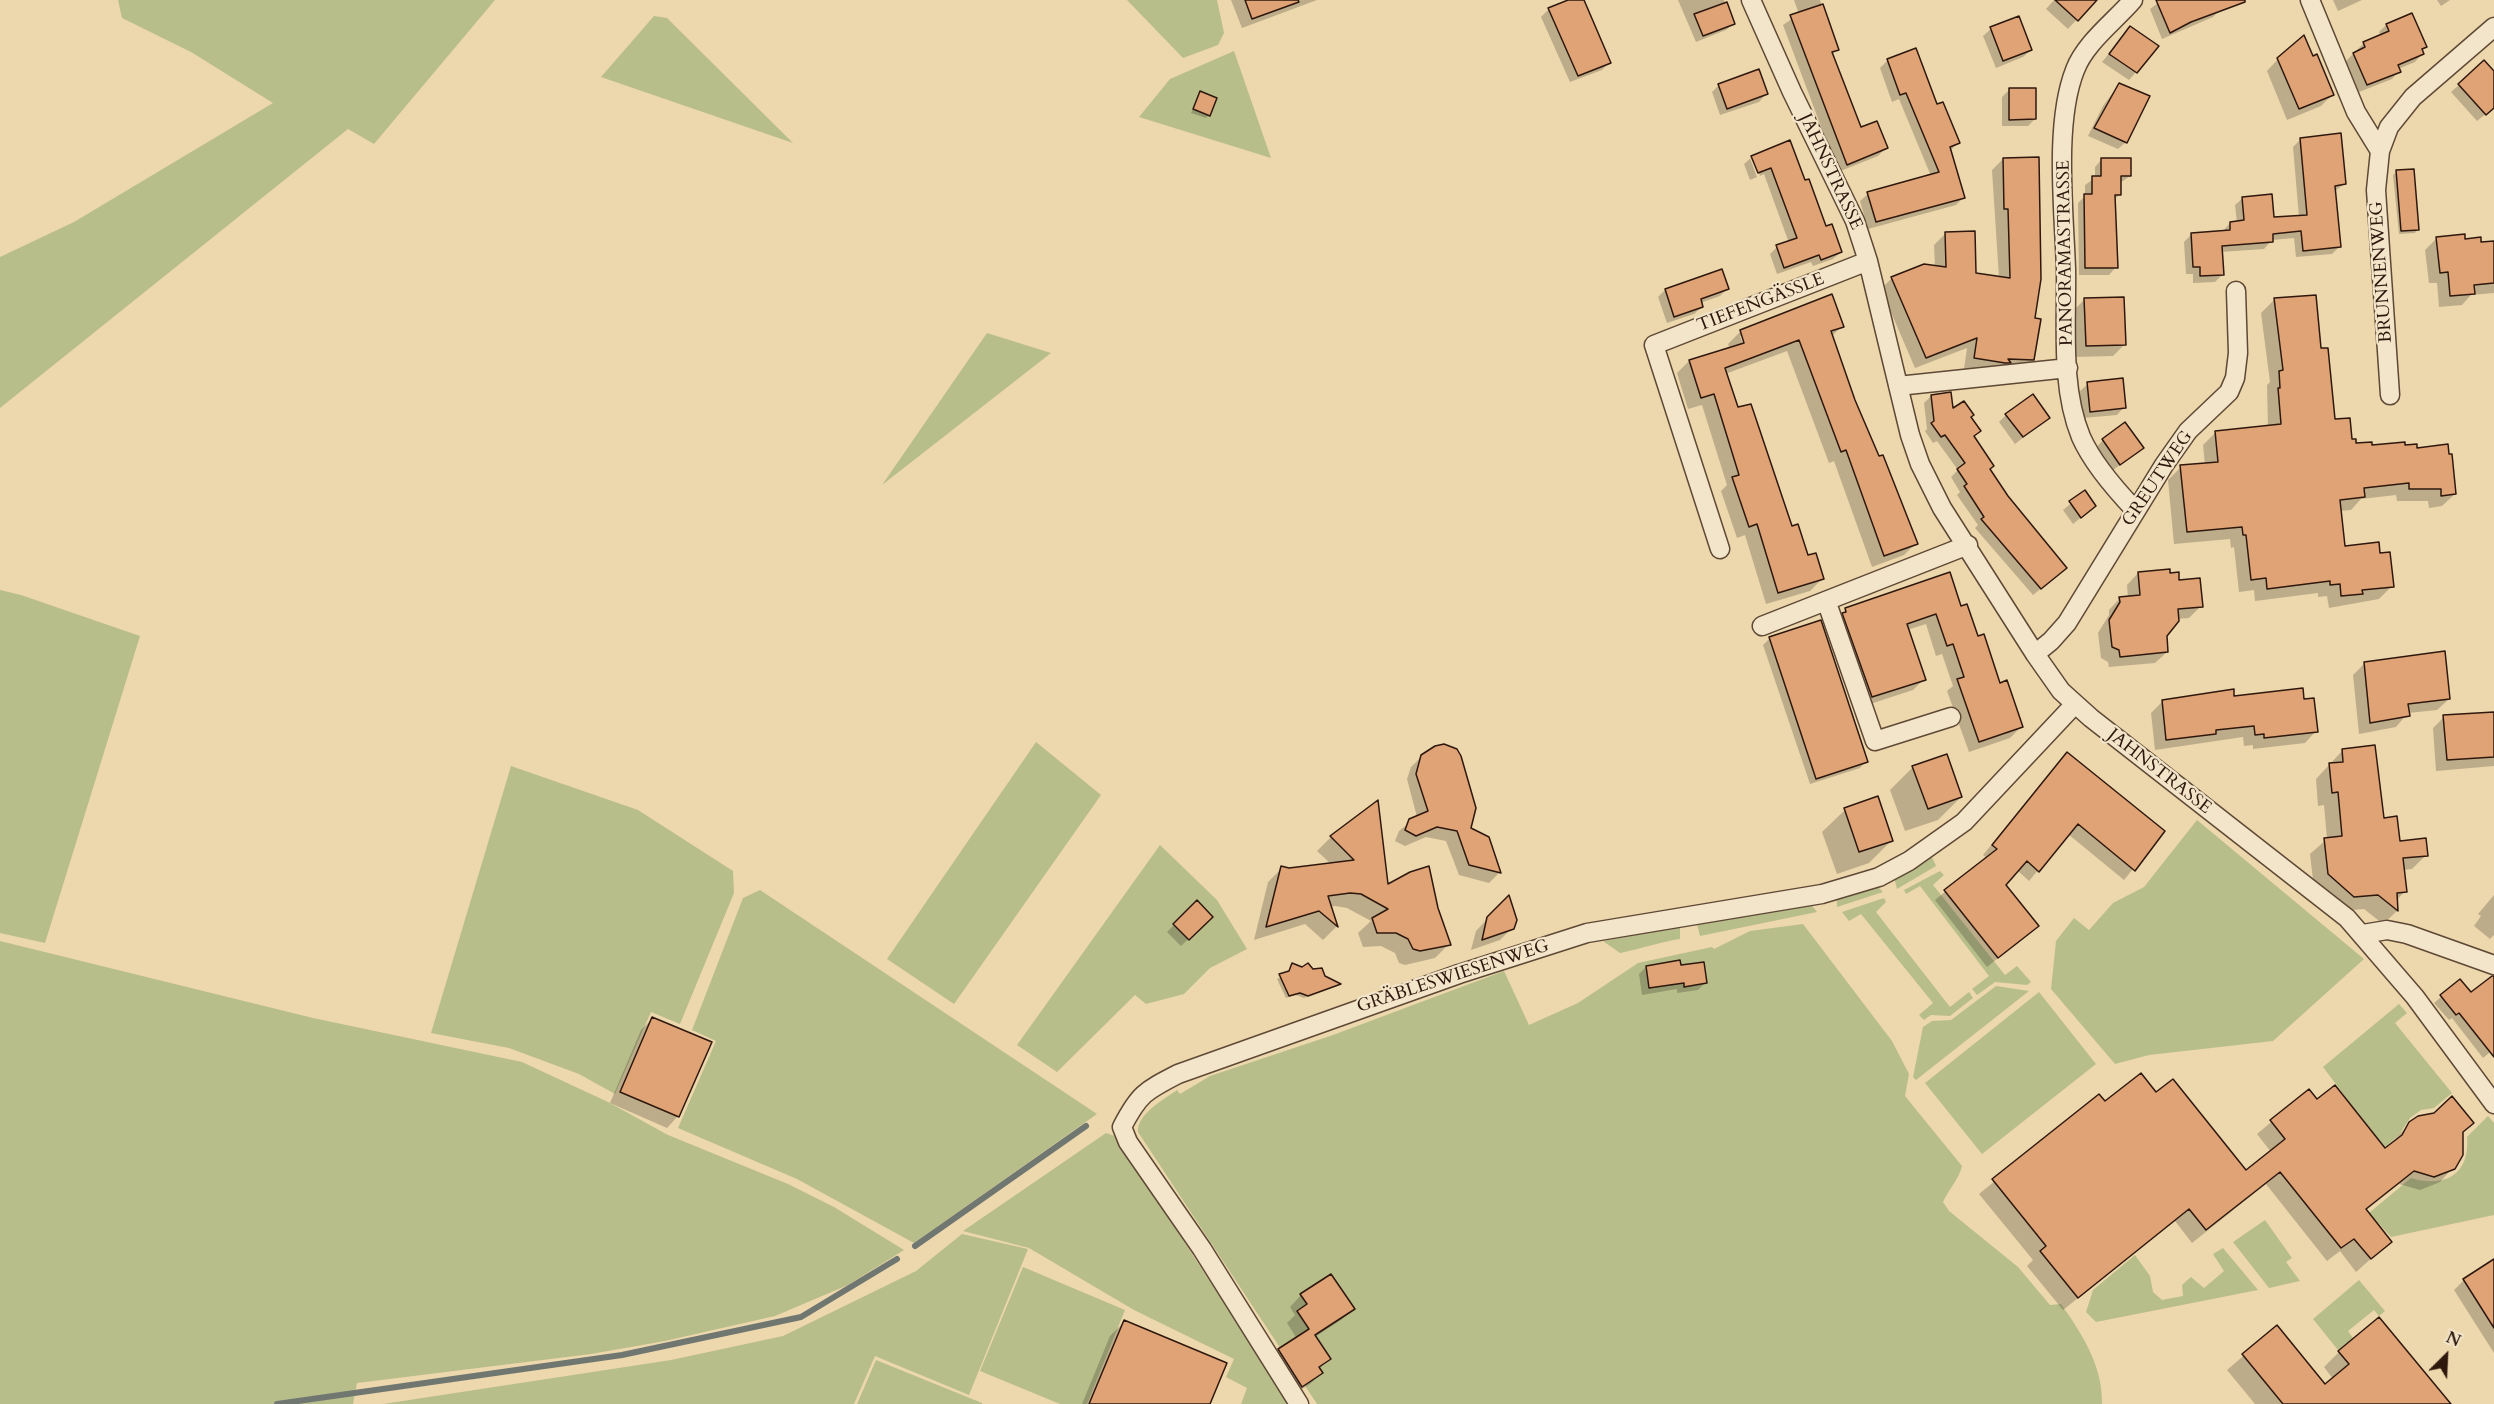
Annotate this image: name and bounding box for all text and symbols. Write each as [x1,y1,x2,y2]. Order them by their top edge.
street label: JAHNSTRASSE [1794,110,1866,234]
street label: PANORAMASTRASSE [2054,160,2078,346]
street label: BRUNNENWEG [2366,201,2398,343]
street label: TIEFENGÄSSLE [1694,269,1828,337]
street label: GREUTWEG [2118,427,2198,531]
street label: JAHNSTRASSE [2103,725,2215,819]
street label: GRÄBLESWIESENWEG [1354,936,1552,1018]
north arrow [2416,1326,2476,1386]
text: N [2442,1327,2464,1352]

